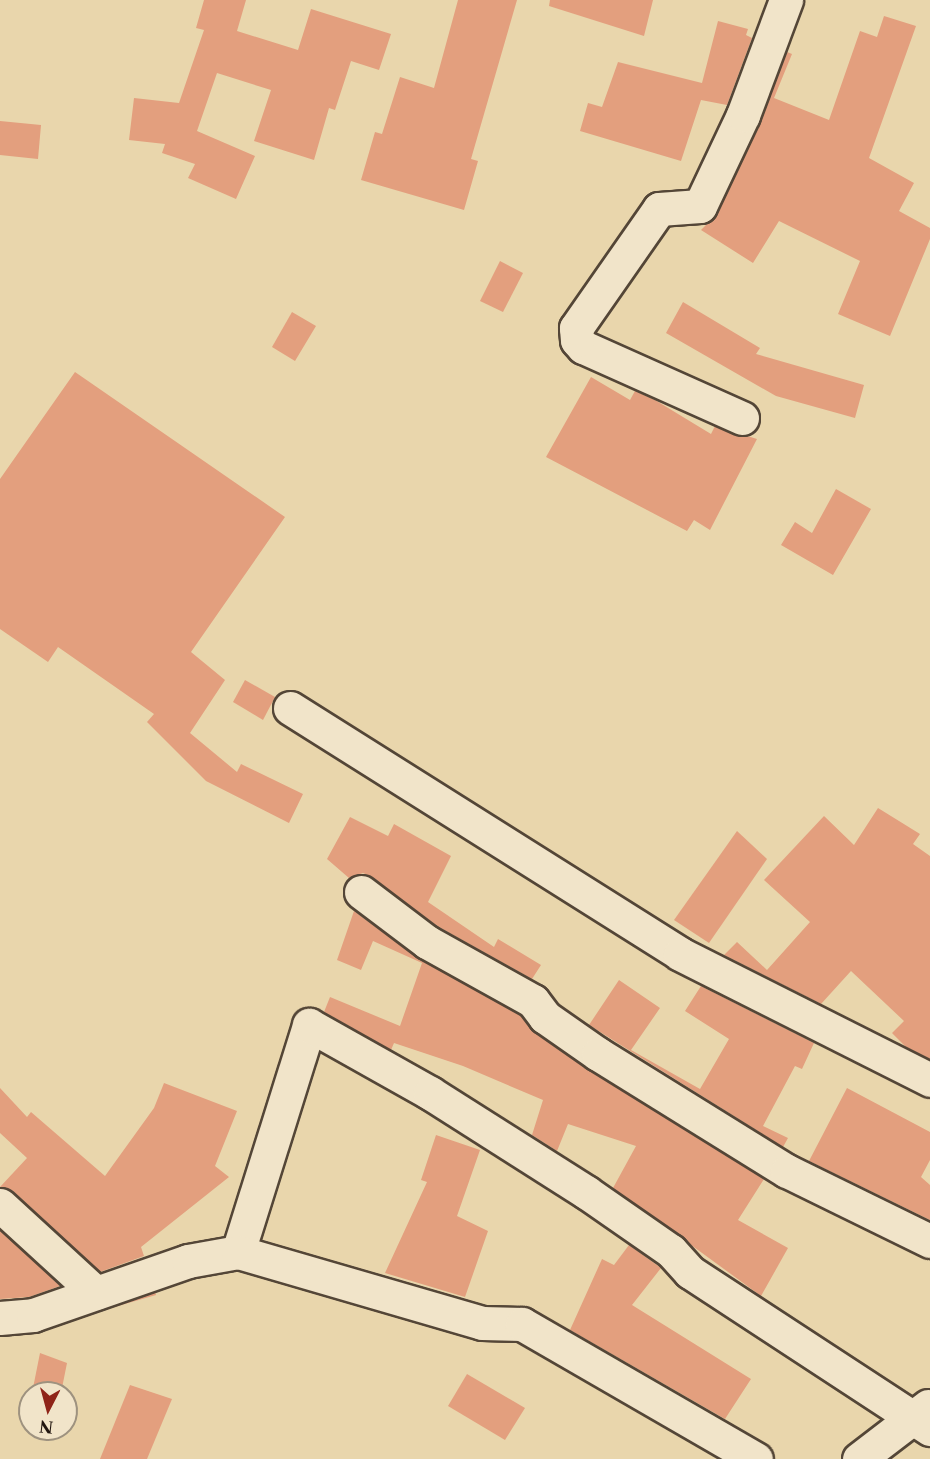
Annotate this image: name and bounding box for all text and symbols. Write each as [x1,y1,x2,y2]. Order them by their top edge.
north arrow [18,1381,78,1441]
text: N [38,1416,54,1438]

